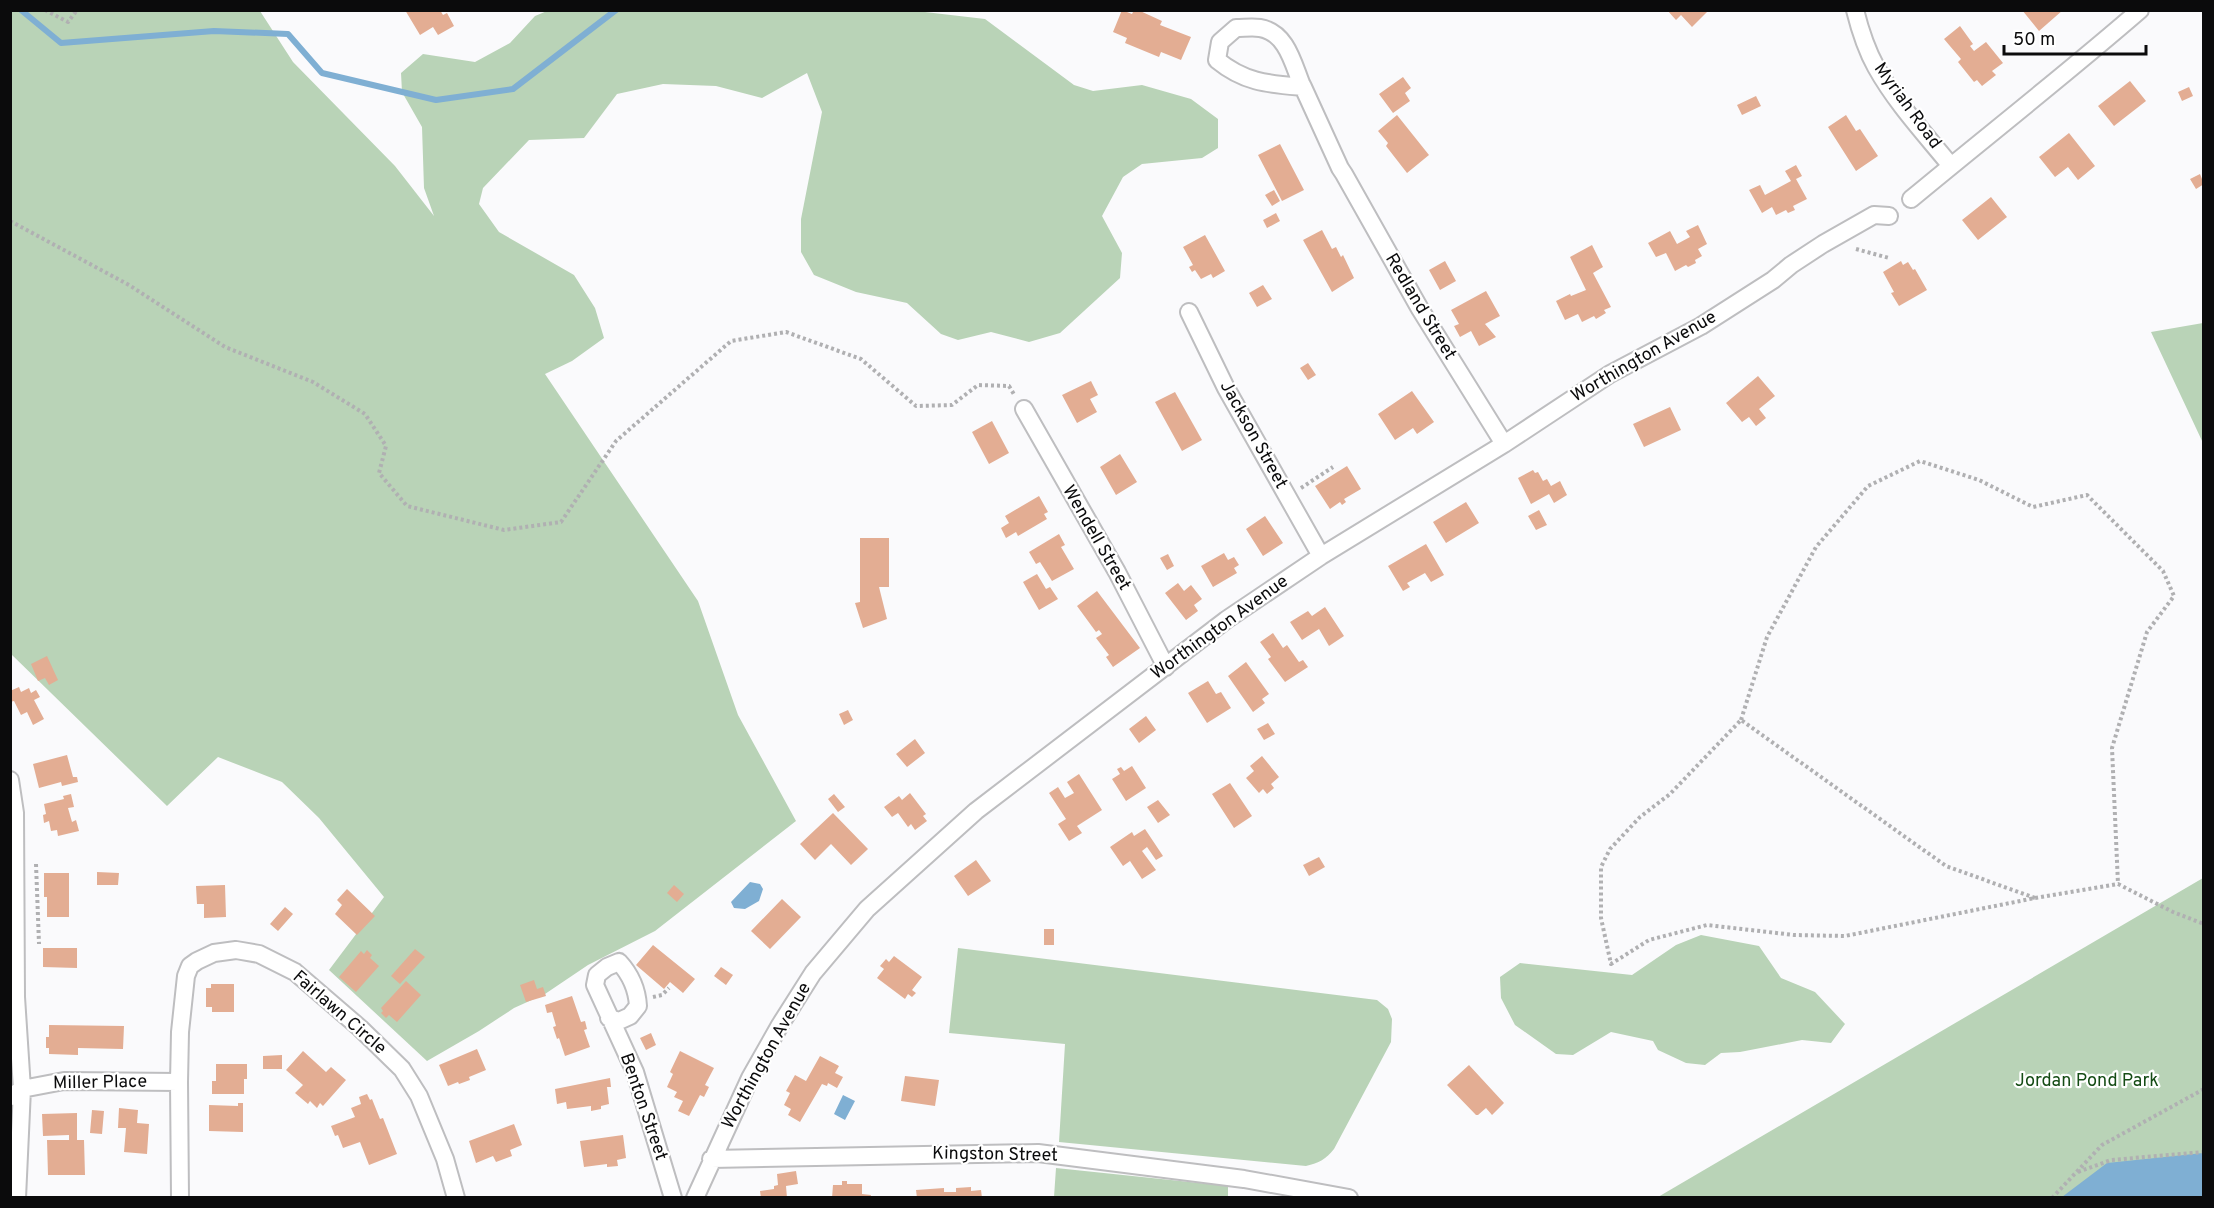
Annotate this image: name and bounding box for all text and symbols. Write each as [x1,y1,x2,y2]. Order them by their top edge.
scale bar [2004,18,2146,56]
text: 50 m [2013,29,2055,52]
street label: Myriah Road [1868,58,1946,154]
street label: Redland Street [1379,249,1461,365]
street label: Worthington Avenue [1567,306,1721,408]
street label: Jackson Street [1214,377,1292,493]
street label: Wendell Street [1057,481,1135,595]
street label: Worthington Avenue [1147,570,1293,686]
street label: Fairlawn Circle [287,966,391,1060]
street label: Worthington Avenue [717,979,817,1133]
street label: Benton Street [614,1050,672,1164]
park label: Jordan Pond Park [2015,1070,2159,1093]
street label: Miller Place [53,1071,147,1095]
street label: Kingston Street [932,1142,1058,1168]

